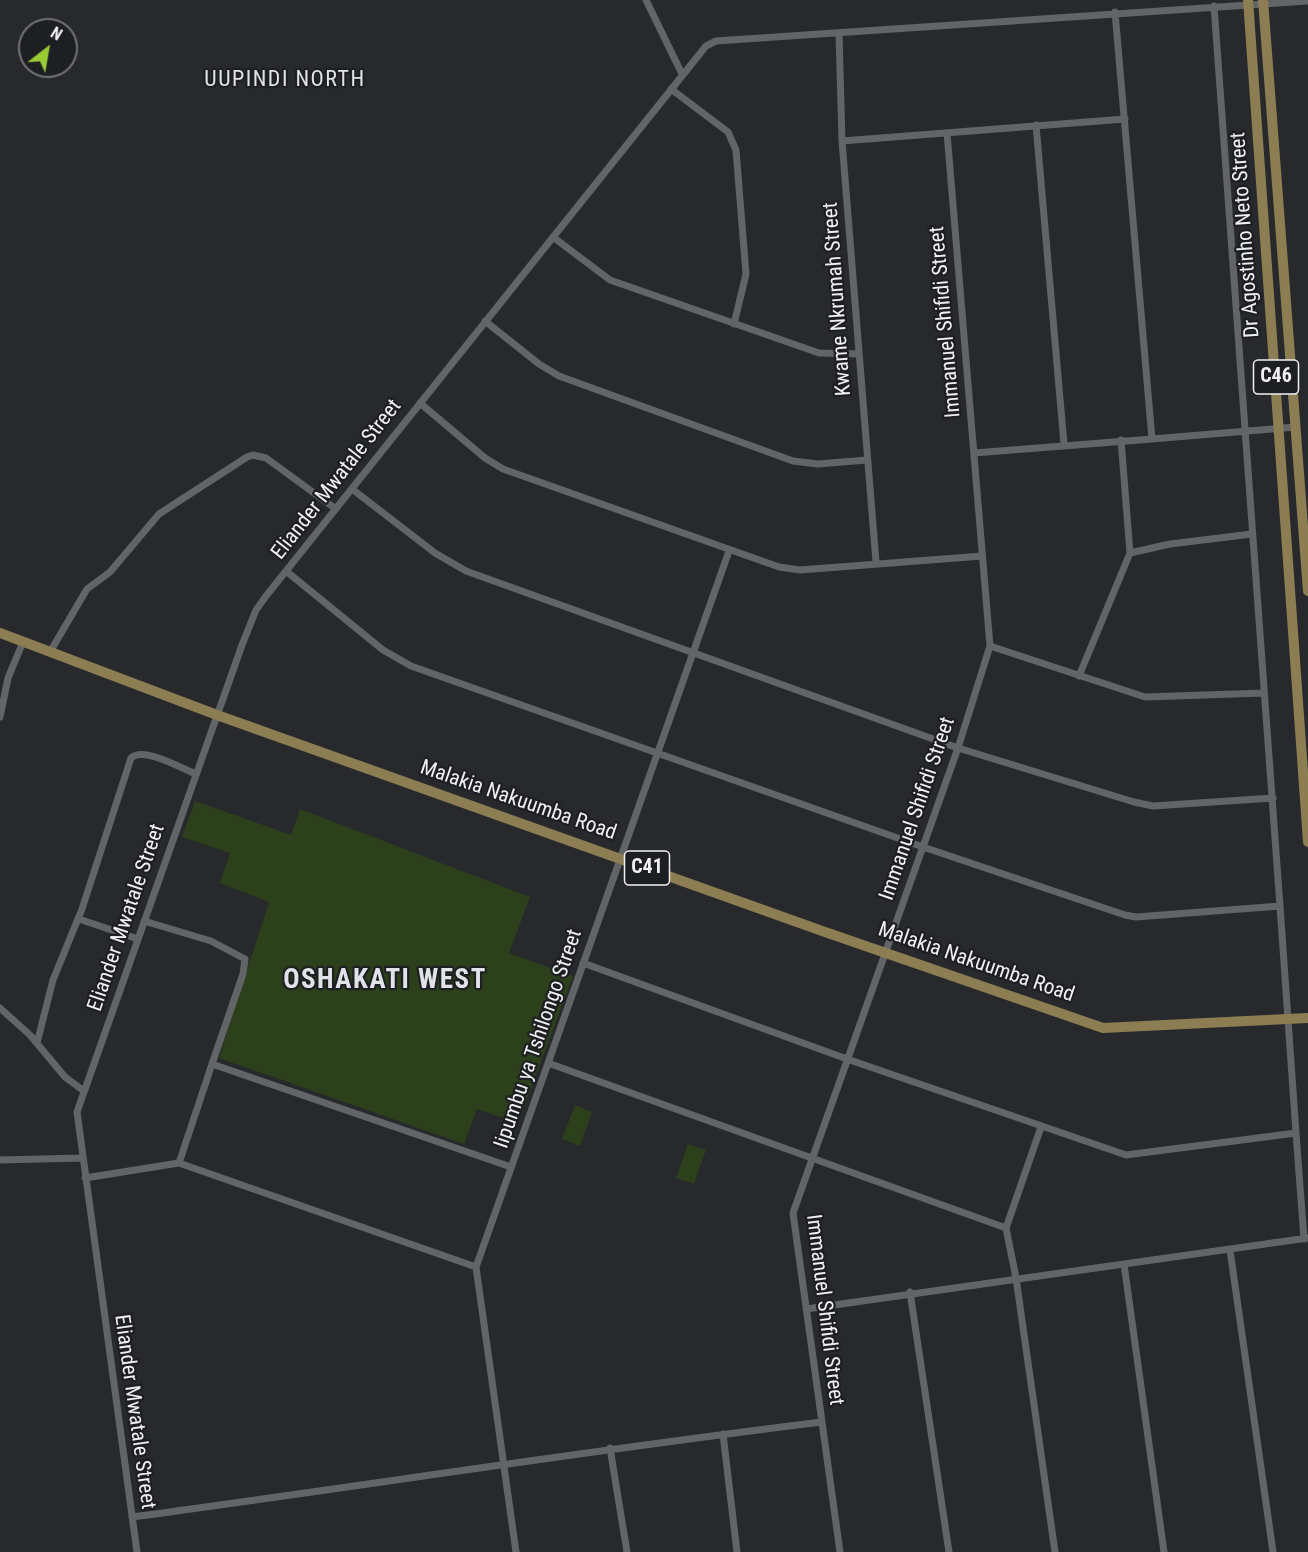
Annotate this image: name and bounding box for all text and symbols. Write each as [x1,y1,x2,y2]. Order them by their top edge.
north arrow [18,18,78,78]
text: N [47,23,66,45]
district label: UUPINDI NORTH [204,67,366,93]
street label: Dr Agostinho Neto Street [1226,131,1266,339]
street label: Kwame Nkrumah Street [819,201,857,397]
street label: Immanuel Shifidi Street [925,225,967,419]
road number: C46 [1254,360,1298,394]
street label: Eliander Mwatale Street [267,395,407,565]
street label: Immanuel Shifidi Street [875,714,961,904]
street label: Malakia Nakuumba Road [417,756,619,846]
street label: Eliander Mwatale Street [83,821,171,1015]
road number: C41 [624,851,670,885]
street label: Malakia Nakuumba Road [875,918,1077,1008]
street label: Iipumbu ya Tshilongo Street [490,926,588,1152]
district label: OSHAKATI WEST [283,965,487,997]
street label: Immanuel Shifidi Street [800,1213,848,1407]
street label: Eliander Mwatale Street [108,1313,160,1511]

